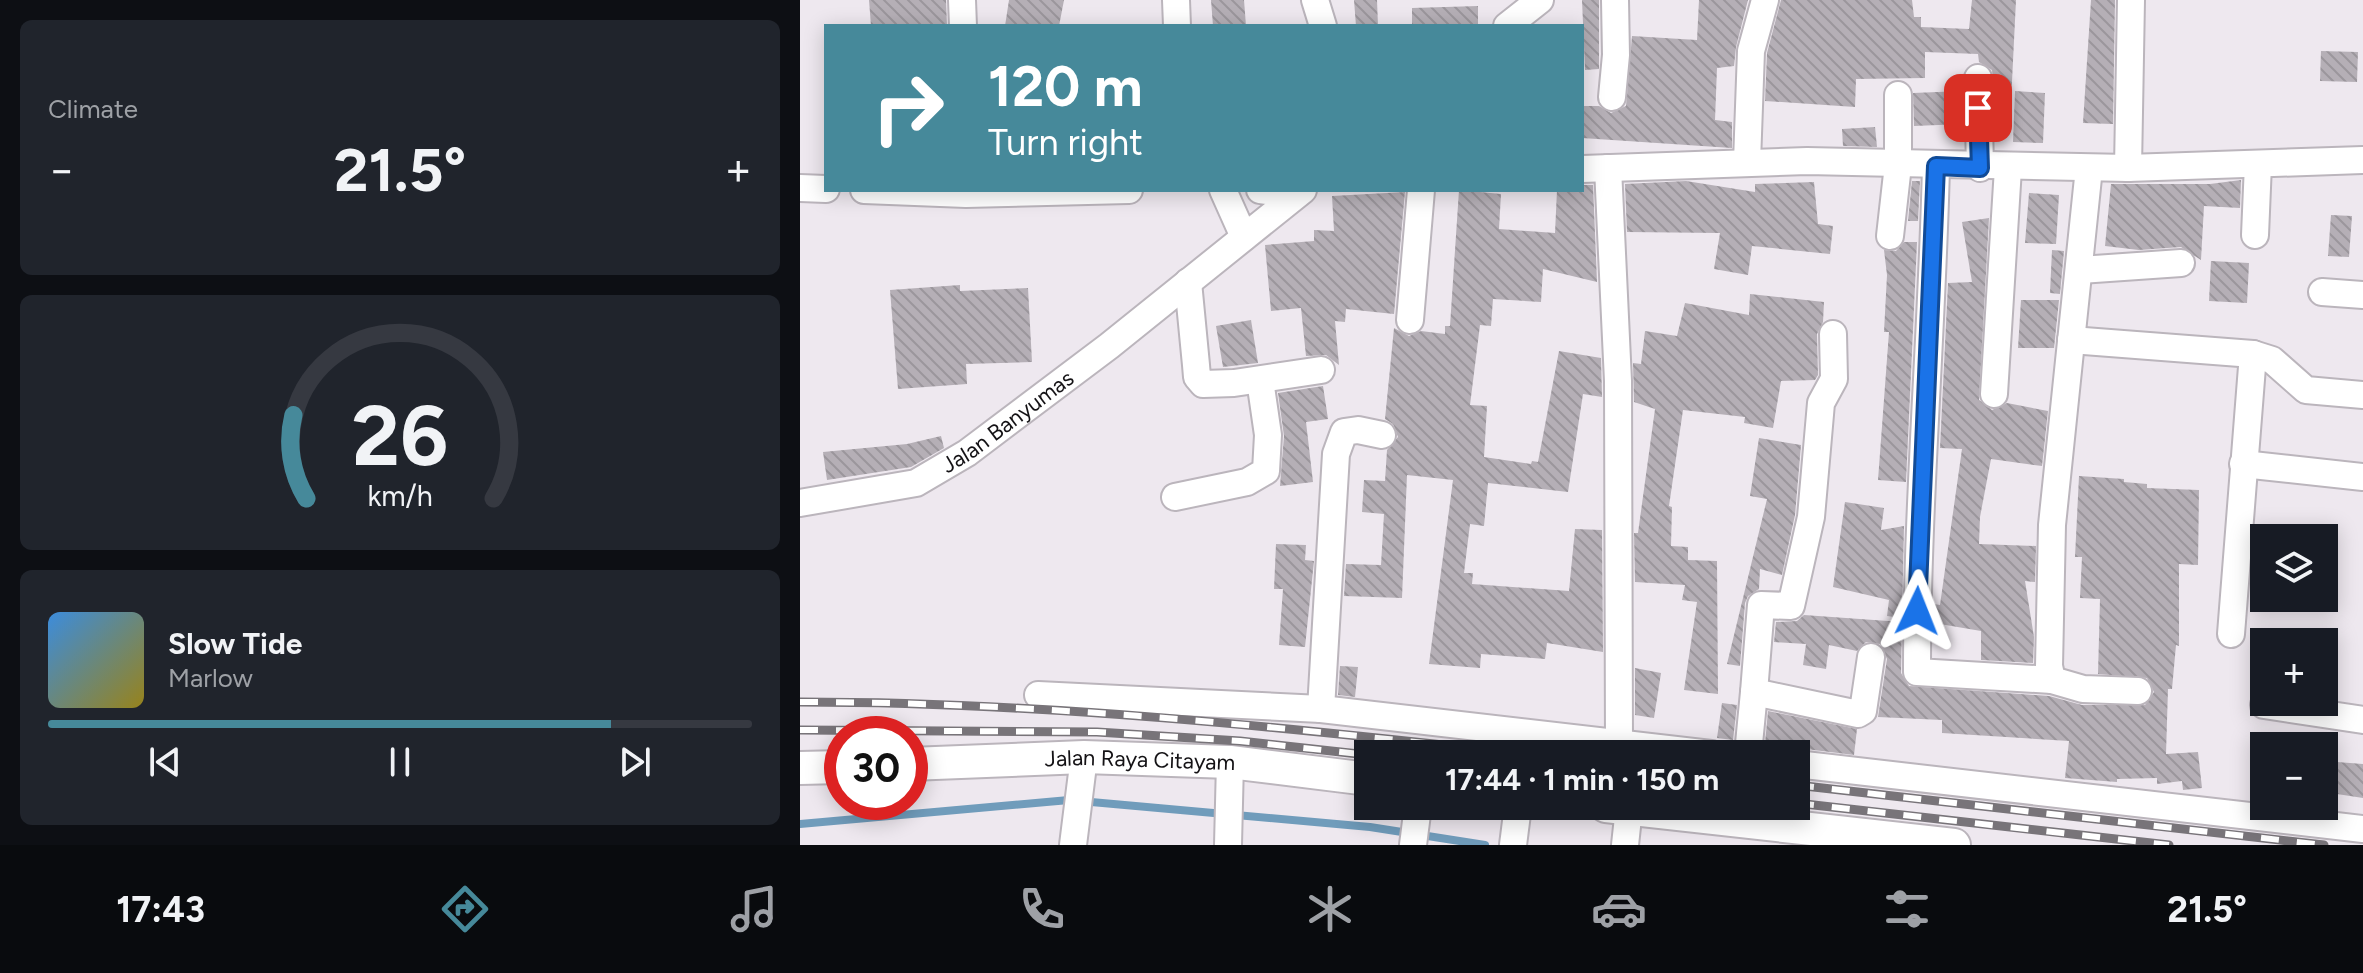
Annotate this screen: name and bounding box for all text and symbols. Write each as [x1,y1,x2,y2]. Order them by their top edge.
text: 120 m [988,53,1143,120]
icon: right [856,56,960,160]
pin [1944,74,2012,142]
icon: arrive [1956,86,2000,130]
text: Climate [48,93,138,125]
text: Turn right [988,121,1143,164]
text: 21.5° [334,134,466,206]
text: − [48,143,75,196]
text: + [725,143,752,196]
street label: Jalan Banyumas [936,364,1079,479]
text: 26 [352,385,448,485]
text: km/h [367,479,433,513]
map controls [2250,524,2338,820]
button: layers [2250,524,2338,612]
position arrow [1875,569,1959,653]
text: Slow Tide [168,625,302,662]
button: + [2250,628,2338,716]
text: Marlow [168,662,253,694]
speed limit sign: 30 [824,716,928,820]
button: − [2250,732,2338,820]
icon: previous [143,740,187,784]
icon: pause [378,740,422,784]
icon: next [613,740,657,784]
street label: Jalan Raya Citayam [1044,743,1236,776]
text: 17:44 · 1 min · 150 m [1445,761,1719,798]
icon: directions [437,881,493,937]
icon: music [726,881,782,937]
icon: phone [1014,881,1070,937]
icon: climate [1302,881,1358,937]
icon: car [1591,881,1647,937]
icon: filters [1879,881,1935,937]
text: 17:43 [116,888,205,931]
text: 21.5° [2167,888,2247,931]

